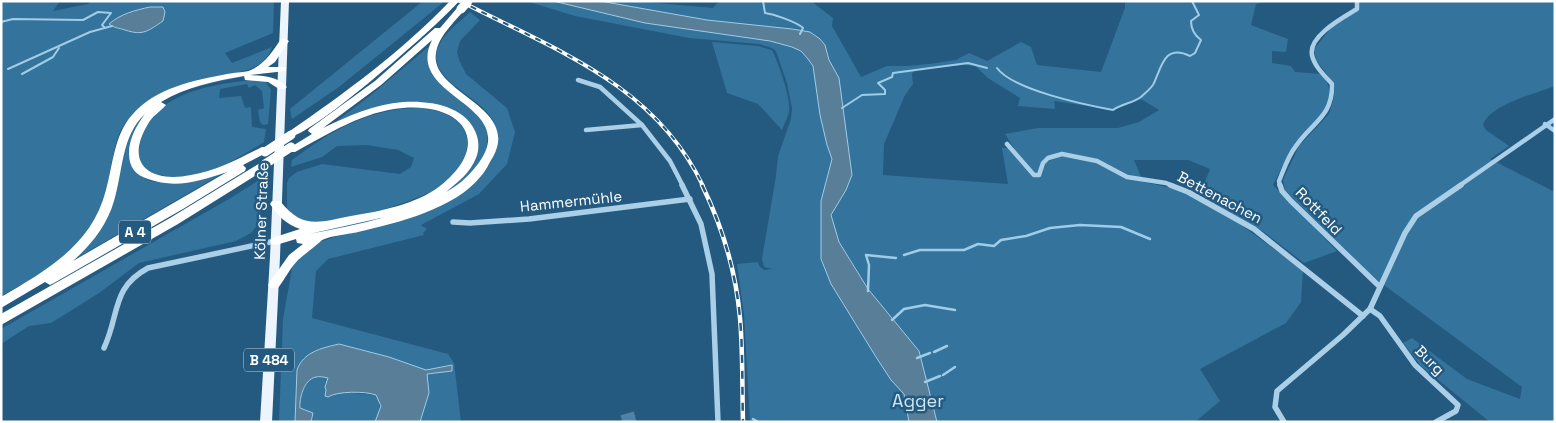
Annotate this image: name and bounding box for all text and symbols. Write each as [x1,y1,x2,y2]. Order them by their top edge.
street label: Kölner Straße [250,162,272,260]
street label: Bettenachen [1174,167,1266,227]
street label: Rottfeld [1292,183,1346,239]
street label: Hammermühle [519,186,623,216]
road number: A 4 [119,220,151,243]
street label: Burg [1411,341,1449,379]
road number: B 484 [244,348,294,372]
park label: Agger [892,389,944,412]

